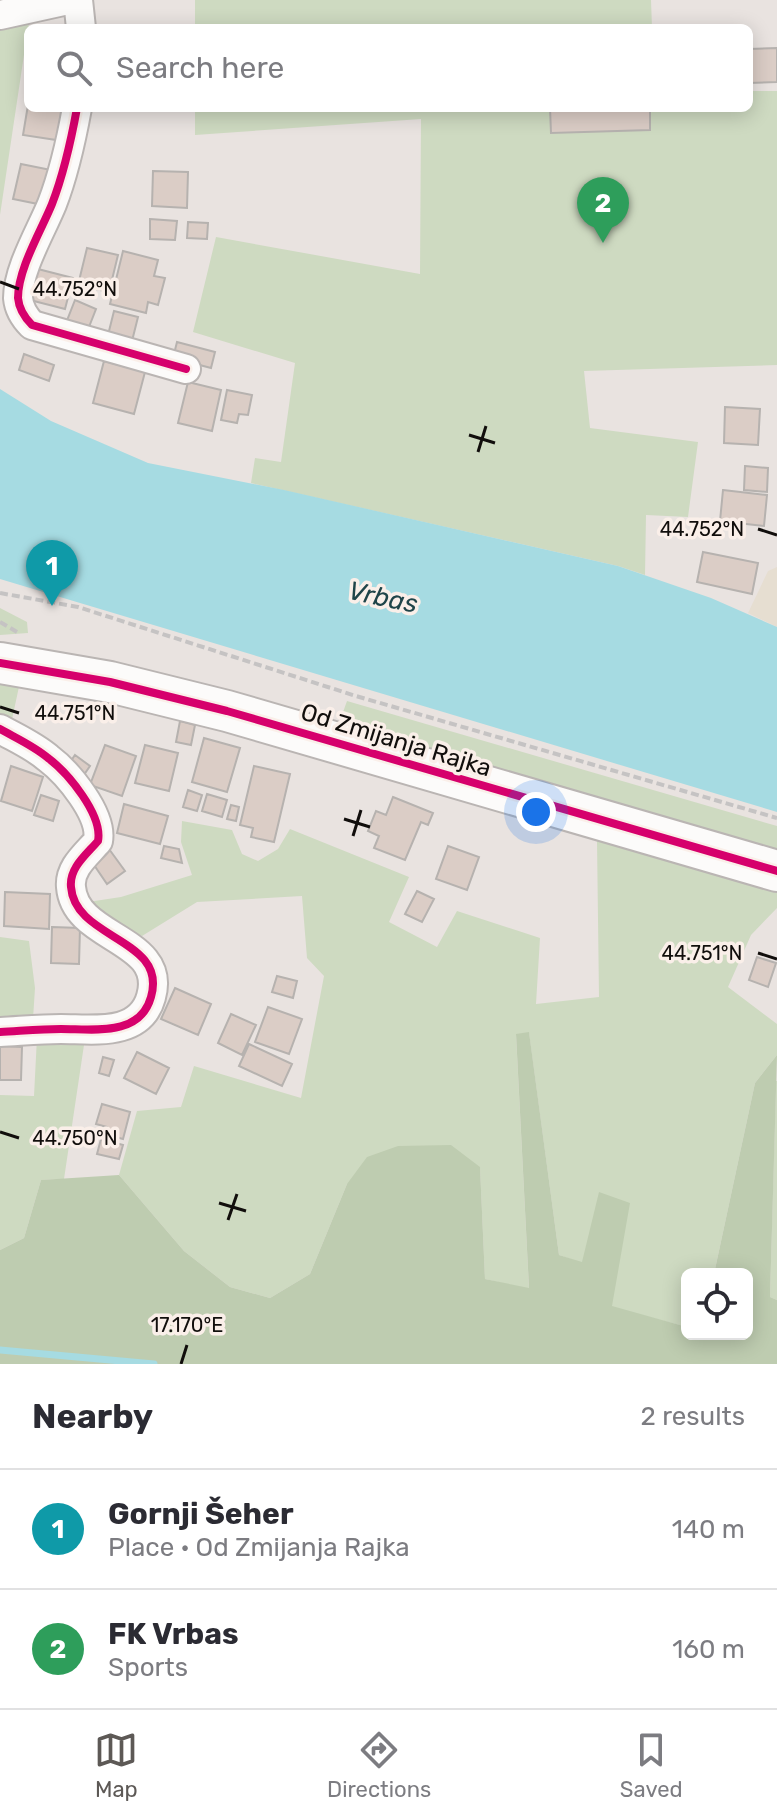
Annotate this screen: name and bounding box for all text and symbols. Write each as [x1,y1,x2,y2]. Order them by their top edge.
search box [24,24,753,112]
icon: search [52,46,96,90]
text: Search here [116,50,284,86]
pin: 2 [577,177,629,243]
text: 44.752°N [33,277,117,301]
text: 44.752°N [660,517,744,541]
pin: 1 [26,540,78,606]
water label: Vrbas [345,575,420,620]
street label: Od Zmijanja Rajka [297,698,495,782]
text: 44.751°N [34,701,116,725]
your location [516,792,556,832]
text: 44.751°N [661,941,743,965]
text: 44.750°N [32,1126,118,1150]
map controls [681,1268,753,1340]
button: locate [681,1268,753,1340]
text: 17.170°E [151,1313,223,1337]
text: Nearby [32,1396,153,1437]
text: 2 results [641,1401,745,1432]
text: Gornji Šeher [108,1496,294,1532]
text: 1 [52,1514,64,1545]
text: 140 m [672,1514,745,1545]
text: Place · Od Zmijanja Rajka [108,1532,410,1563]
text: FK Vrbas [108,1616,239,1652]
text: 2 [50,1634,66,1665]
text: 160 m [672,1634,745,1665]
text: Sports [108,1652,188,1683]
tab: Map [94,1728,138,1803]
tab: Directions [327,1728,431,1803]
tab: Saved [620,1728,683,1803]

